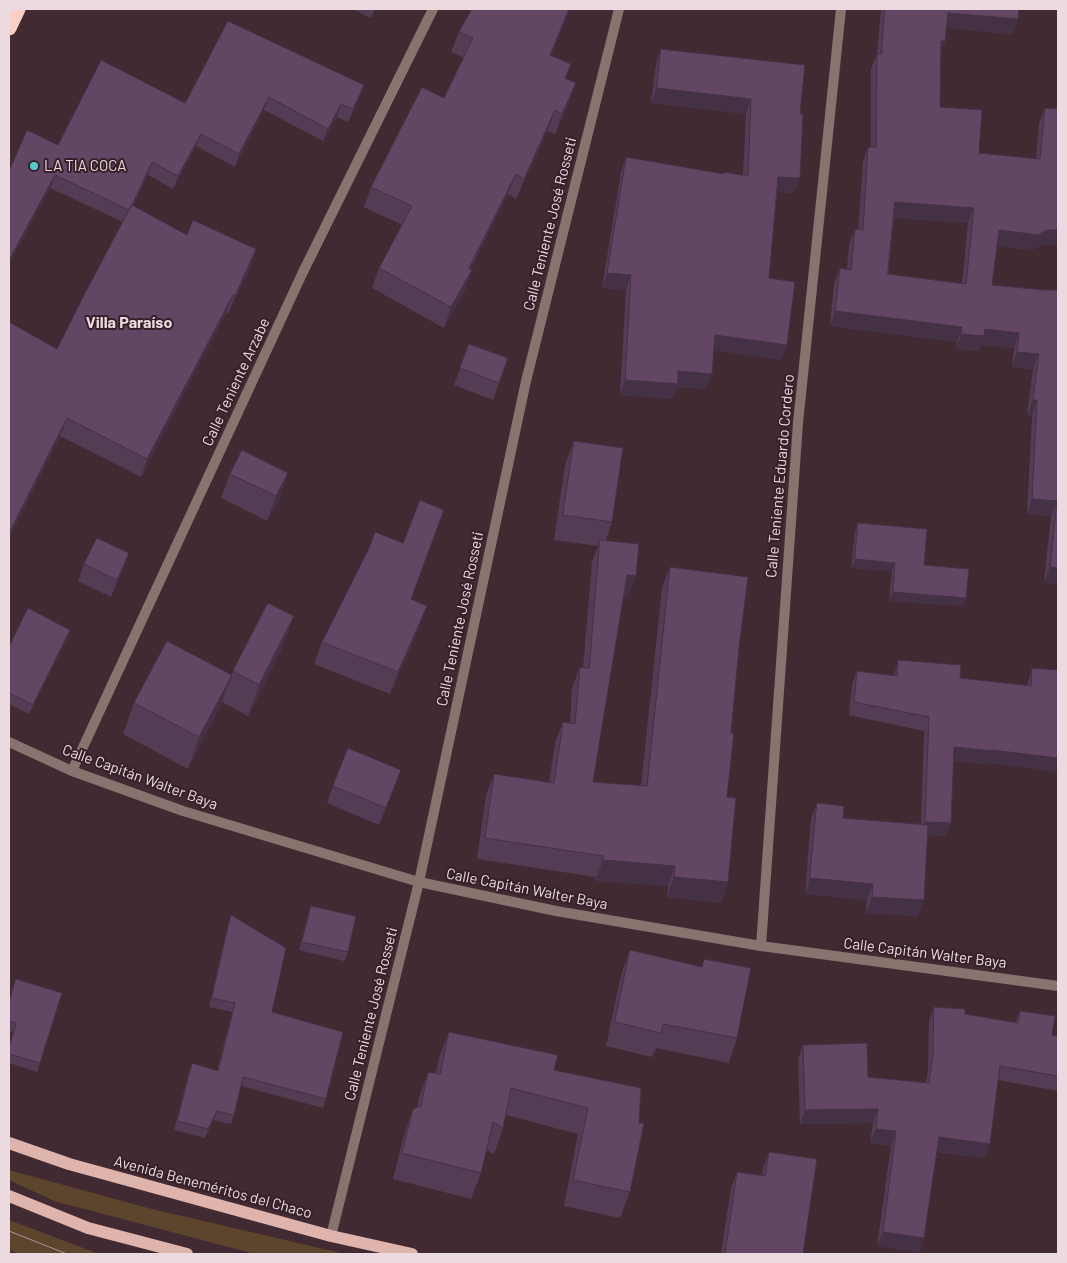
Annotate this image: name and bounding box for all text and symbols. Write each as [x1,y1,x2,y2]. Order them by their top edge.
street label: Calle Teniente José Rosseti [520,135,580,313]
place label: LA TIA COCA [44,157,126,175]
marker: LA TIA COCA [28,160,40,172]
district label: Villa Paraíso [86,313,172,333]
street label: Calle Teniente Arzabe [198,315,274,449]
street label: Calle Teniente Eduardo Cordero [762,373,798,579]
street label: Calle Teniente José Rosseti [433,530,487,708]
street label: Calle Capitán Walter Baya [60,740,220,814]
street label: Calle Capitán Walter Baya [445,865,609,913]
street label: Calle Teniente José Rosseti [341,925,401,1103]
street label: Calle Capitán Walter Baya [842,934,1008,972]
street label: Avenida Beneméritos del Chaco [112,1152,314,1222]

